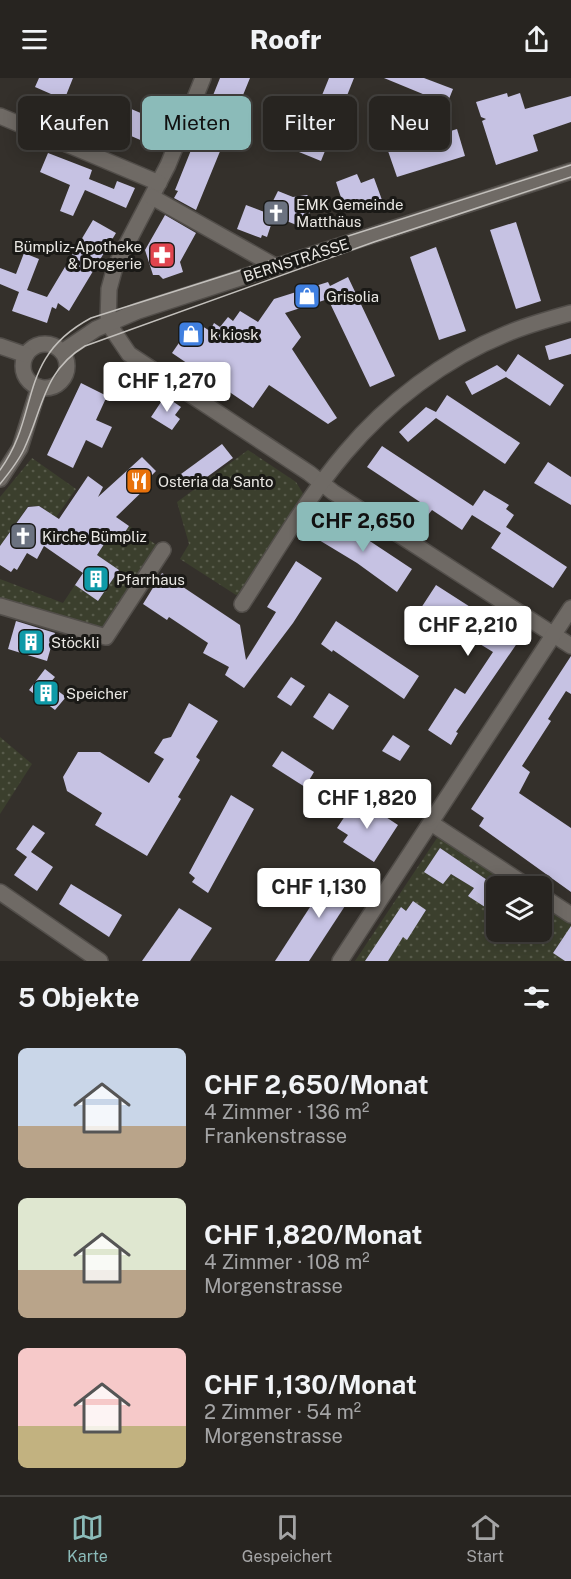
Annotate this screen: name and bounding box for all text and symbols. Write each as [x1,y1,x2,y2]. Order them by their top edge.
icon: menu [18,23,51,56]
text: Roofr [250,23,321,55]
icon: share [520,23,553,56]
chip: Kaufen [18,96,130,150]
chip: Mieten [142,96,251,150]
chip: Filter [263,96,357,150]
chip: Neu [369,96,450,150]
place label: EMK Gemeinde Matthäus [296,196,403,230]
church icon: EMK Gemeinde Matthäus [261,198,291,228]
street label: BERNSTRASSE [241,235,351,285]
place label: Bümpliz-Apotheke & Drogerie [14,238,142,272]
pharmacy icon: Bümpliz-Apotheke & Drogerie [147,240,177,270]
shop icon: Grisolia [292,281,322,311]
place label: Grisolia [326,288,379,305]
shop icon: k kiosk [176,319,206,349]
place label: k kiosk [210,326,259,343]
pin: CHF 1,270 [98,362,236,413]
text: CHF 1,270 [118,369,216,393]
restaurant icon: Osteria da Santo [124,466,154,496]
place label: Osteria da Santo [158,473,273,490]
pin: CHF 2,650 [294,502,432,553]
text: CHF 2,650 [311,509,415,533]
church icon: Kirche Bümpliz [8,521,38,551]
place label: Kirche Bümpliz [42,528,147,545]
building icon: Pfarrhaus [81,564,111,594]
place label: Pfarrhaus [116,571,185,588]
pin: CHF 2,210 [399,606,537,657]
text: CHF 2,210 [418,613,518,637]
building icon: Stöckli [16,627,46,657]
place label: Stöckli [51,634,100,651]
building icon: Speicher [31,678,61,708]
place label: Speicher [66,685,128,702]
pin: CHF 1,820 [298,779,436,830]
text: CHF 1,820 [317,786,417,810]
pin: CHF 1,130 [250,868,388,919]
text: CHF 1,130 [271,875,367,899]
map controls [486,876,552,942]
button: layers [486,876,552,942]
icon: filters [520,981,553,1014]
text: 5 Objekte [18,982,140,1013]
text: CHF 2,650/Monat [204,1069,428,1100]
icon: home [66,1072,138,1144]
text: 4 Zimmer · 136 m² [204,1100,369,1124]
text: Frankenstrasse [204,1124,347,1148]
text: CHF 1,820/Monat [204,1219,422,1250]
icon: home [66,1222,138,1294]
text: 4 Zimmer · 108 m² [204,1250,370,1274]
text: Morgenstrasse [204,1274,343,1298]
text: CHF 1,130/Monat [204,1369,417,1400]
icon: home [66,1372,138,1444]
text: 2 Zimmer · 54 m² [204,1400,361,1424]
text: Morgenstrasse [204,1424,343,1448]
tab: Karte [67,1511,108,1566]
tab: Gespeichert [242,1511,332,1566]
tab: Start [466,1511,504,1566]

